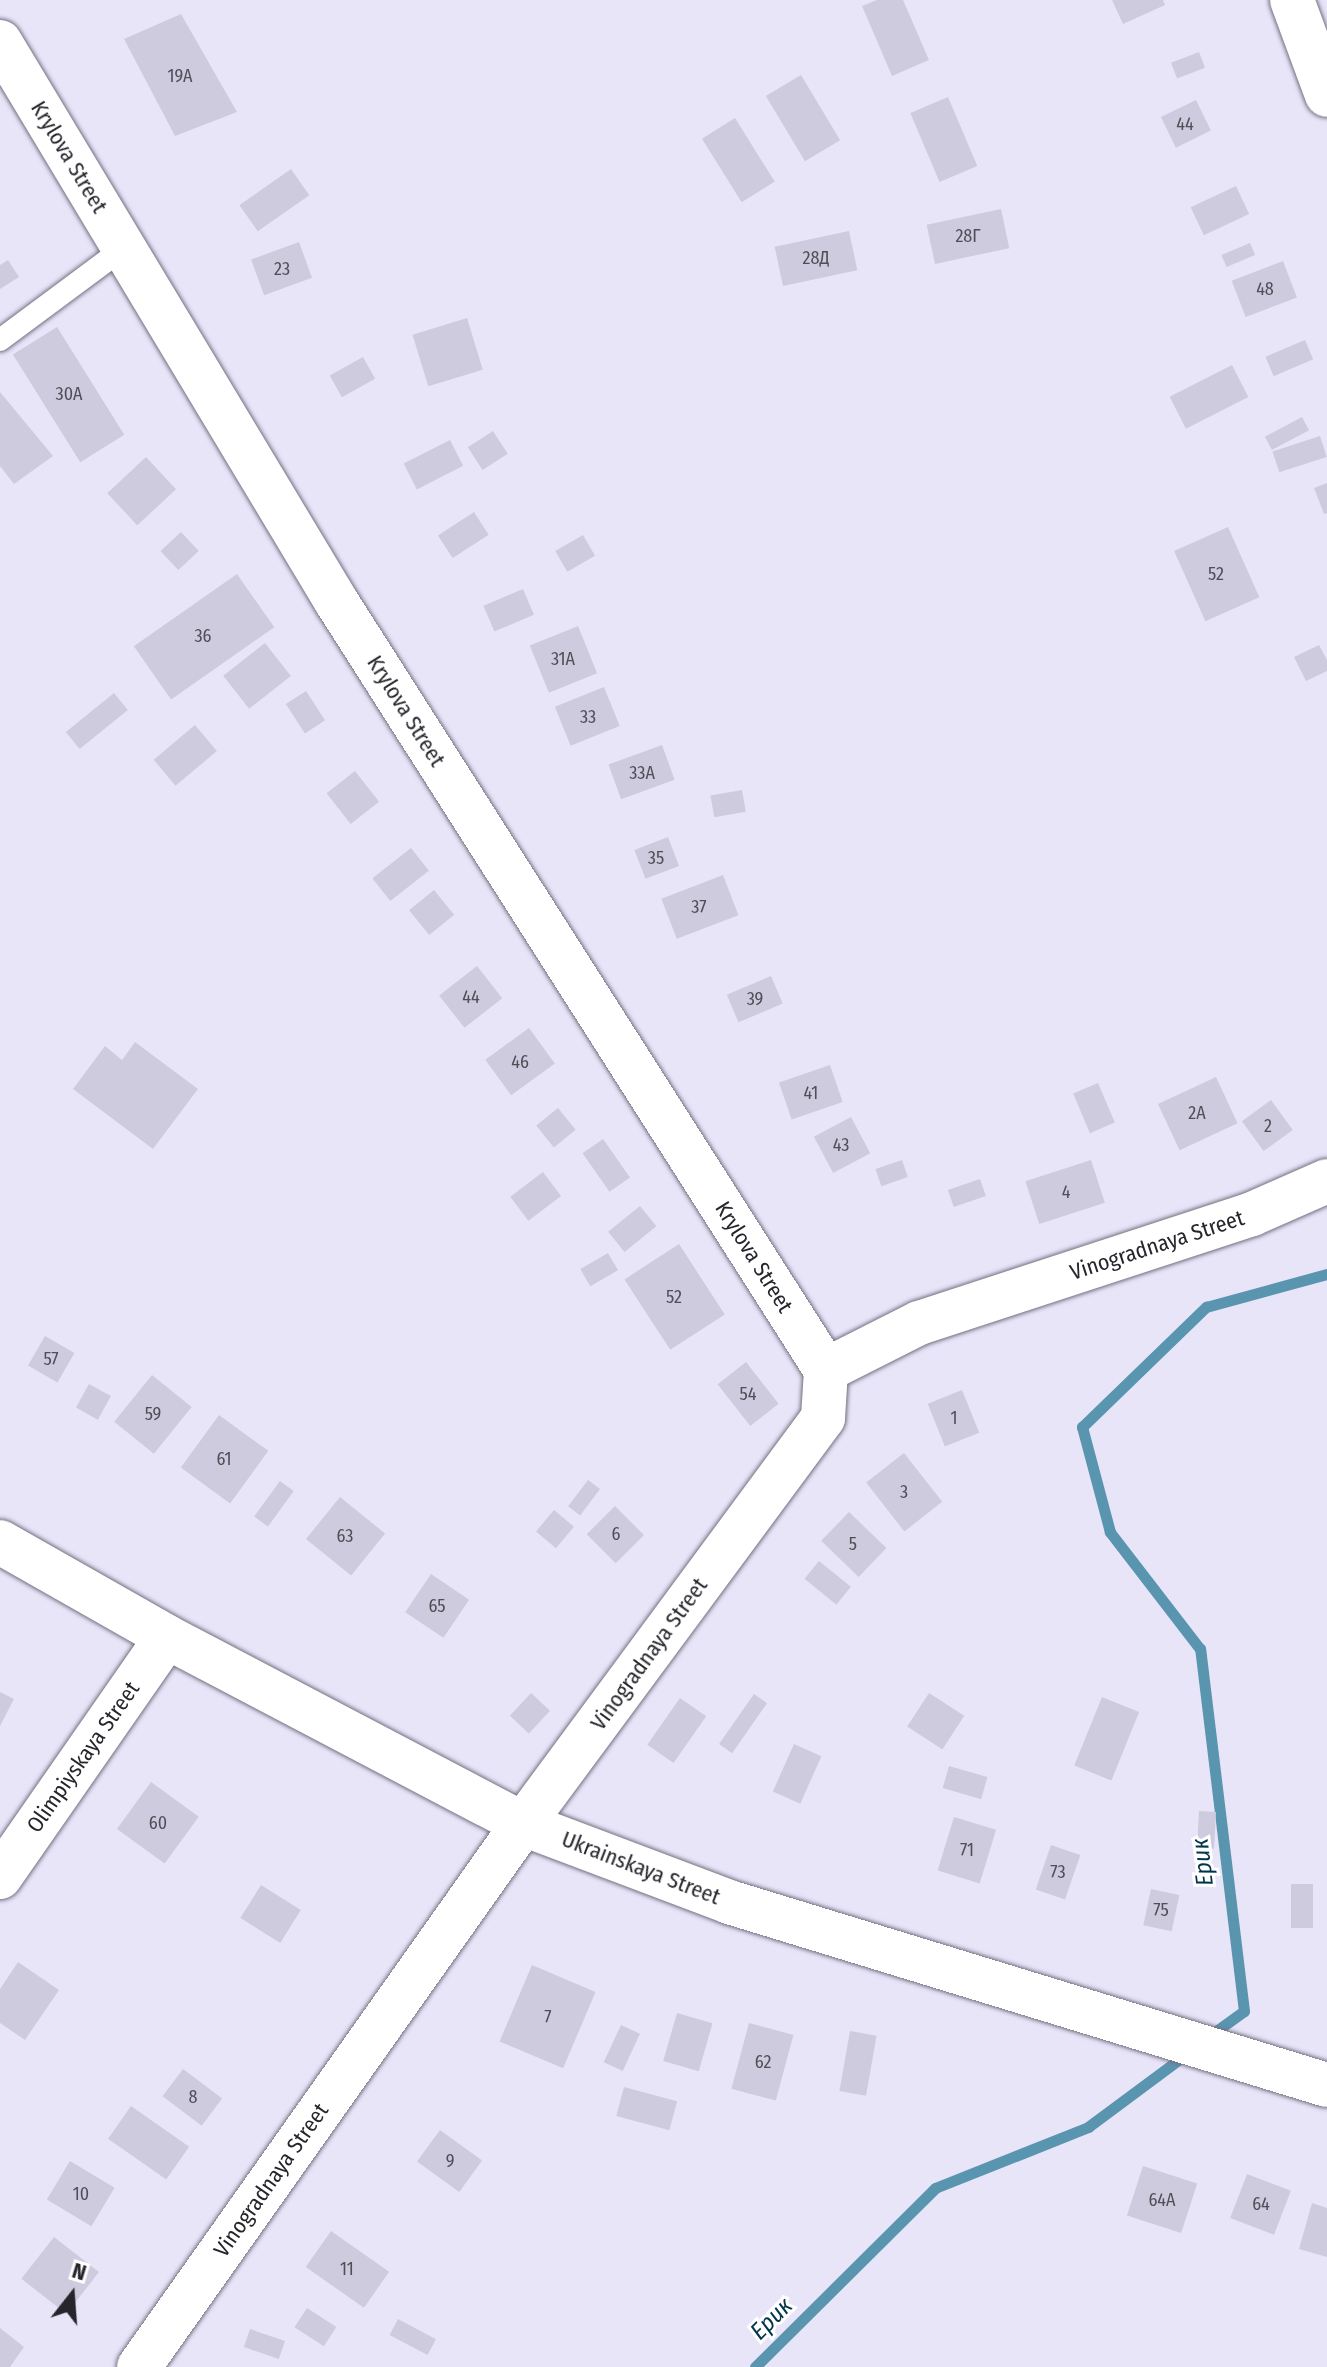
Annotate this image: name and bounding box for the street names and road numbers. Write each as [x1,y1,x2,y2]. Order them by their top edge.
street label: Krylova Street [25,96,113,218]
street label: Krylova Street [361,651,451,771]
street label: Krylova Street [709,1197,799,1317]
street label: Vinogradnaya Street [1067,1204,1247,1286]
street label: Vinogradnaya Street [585,1573,713,1735]
street label: Olimpiyskaya Street [21,1676,145,1838]
street label: Ukrainskaya Street [558,1826,724,1910]
street label: Vinogradnaya Street [208,2098,334,2262]

